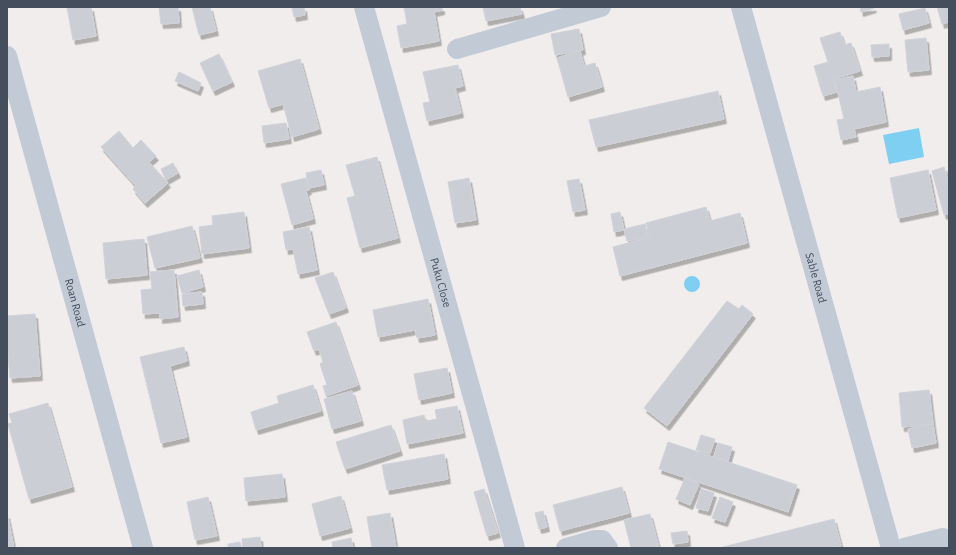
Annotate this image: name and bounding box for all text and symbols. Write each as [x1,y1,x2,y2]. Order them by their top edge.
street label: Sable Road [803,251,829,304]
street label: Puku Close [428,256,454,309]
street label: Roan Road [63,277,88,328]

